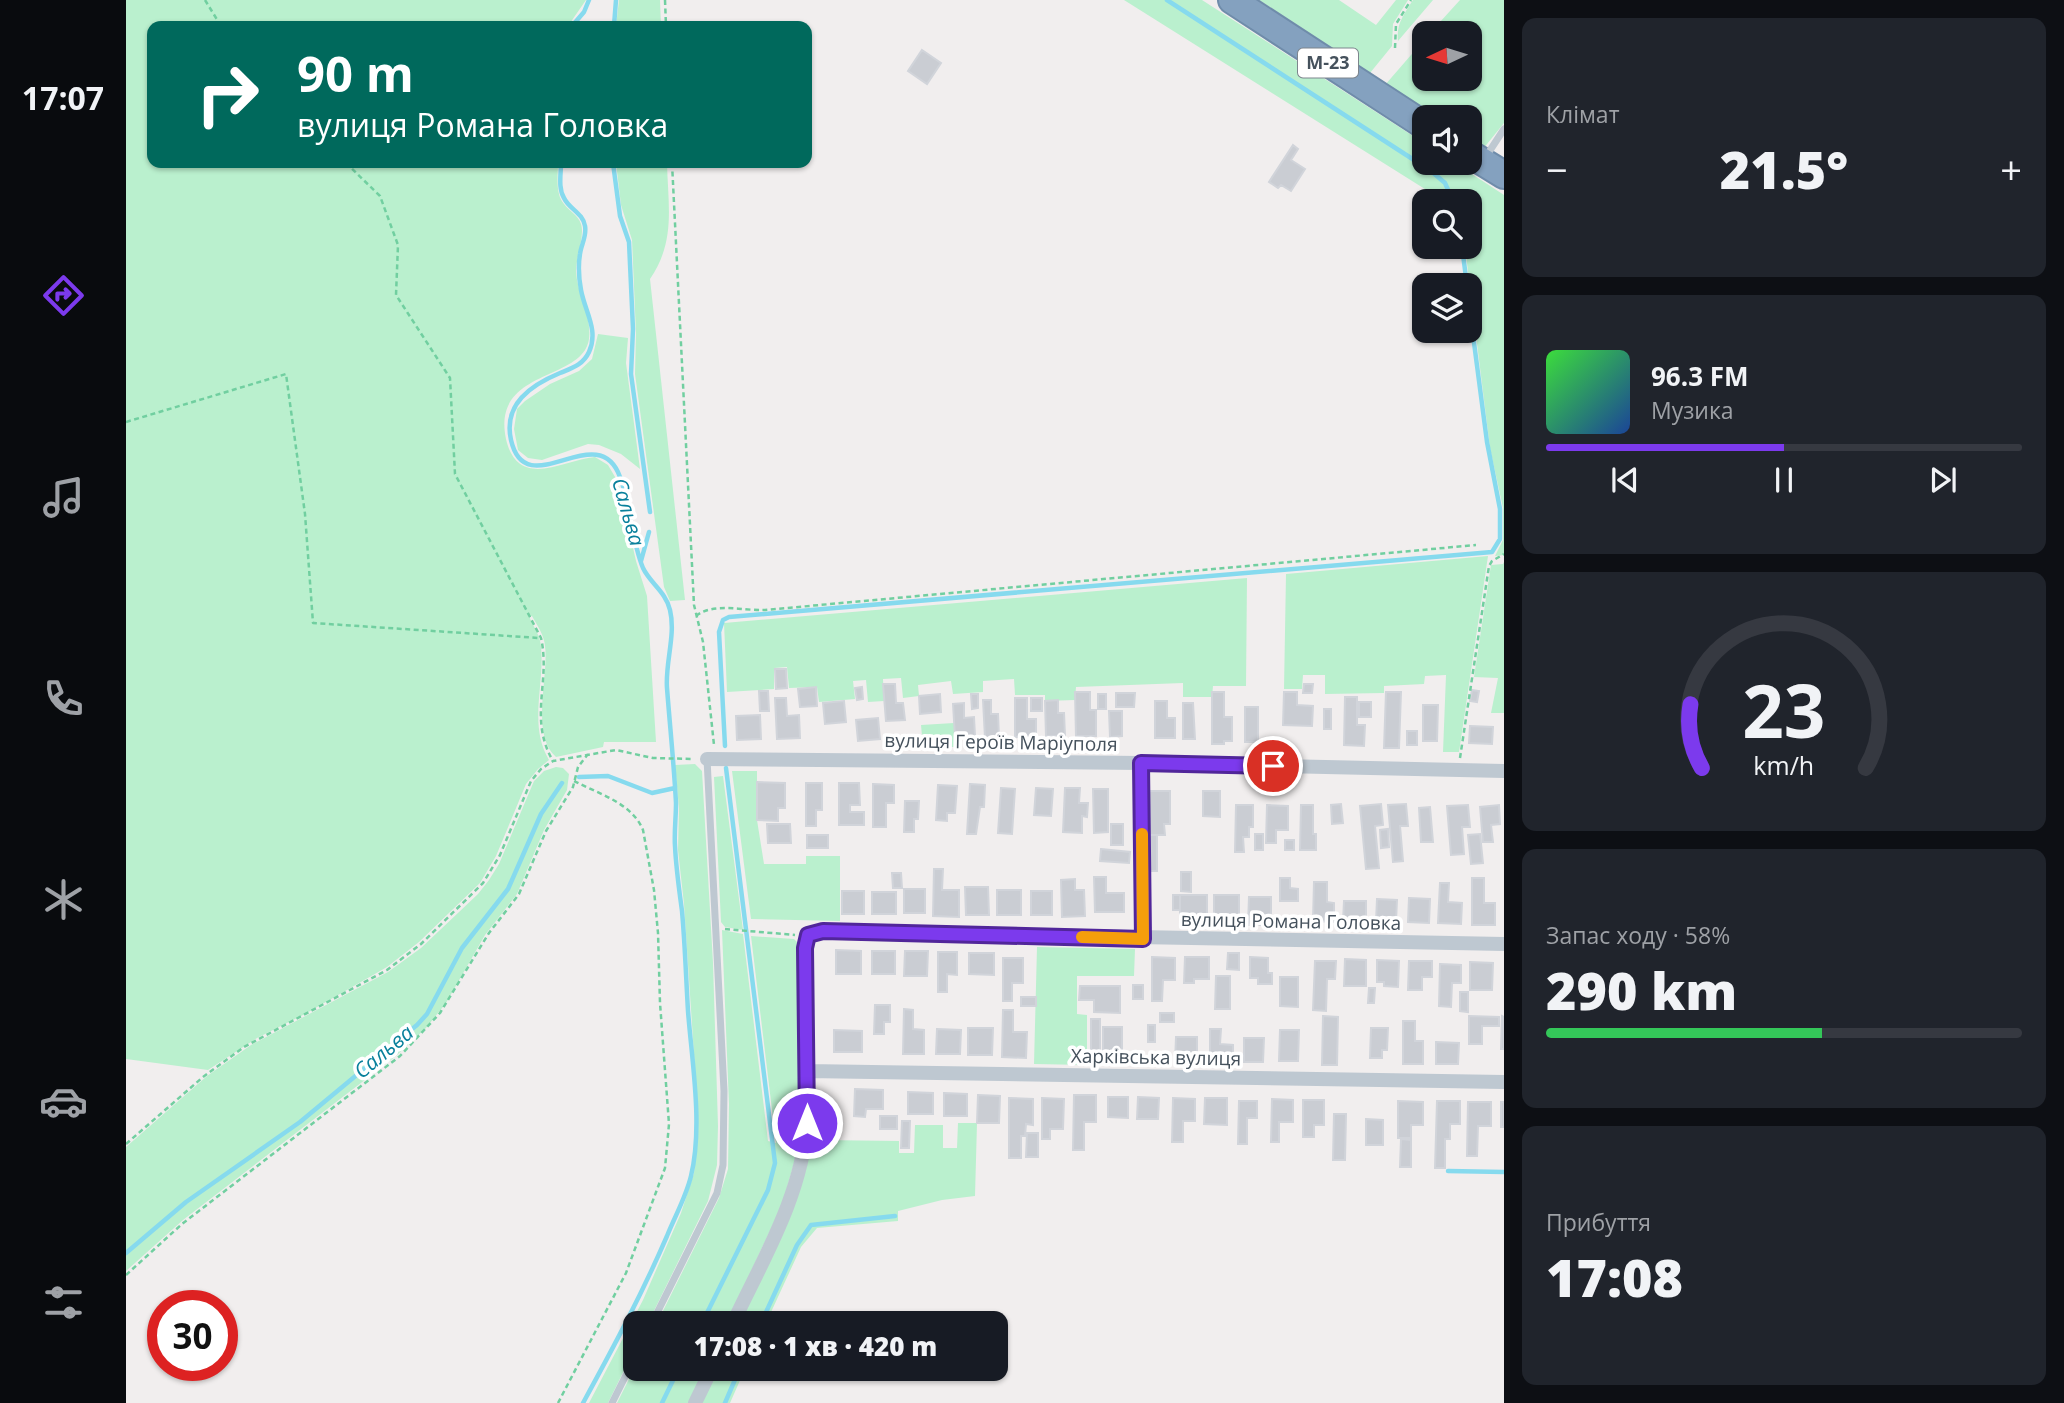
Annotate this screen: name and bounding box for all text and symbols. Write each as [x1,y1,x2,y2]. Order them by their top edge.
north arrow [1412,21,1482,91]
map controls [1412,21,1482,343]
text: 90 m [297,40,414,106]
road number: М-23 [1298,48,1358,78]
icon: right [182,49,273,140]
text: 17:07 [22,76,104,119]
text: Клімат [1546,98,1619,130]
text: вулиця Романа Головка [297,103,668,146]
button: sound [1412,105,1482,175]
text: 21.5° [1720,133,1848,204]
text: − [1546,143,1568,195]
text: + [2000,143,2022,195]
button: search [1412,189,1482,259]
icon: directions [39,271,88,320]
button: layers [1412,273,1482,343]
text: 96.3 FM [1651,358,1749,394]
text: Музика [1651,394,1734,426]
icon: previous [1606,461,1644,499]
icon: pause [1765,461,1803,499]
icon: next [1924,461,1962,499]
icon: music [39,473,88,522]
water label: Сальва [606,474,652,549]
text: 23 [1742,660,1826,759]
icon: phone [39,674,88,723]
street label: вулиця Героїв Маріуполя [884,727,1118,757]
pin [1243,736,1303,796]
icon: arrive [1254,747,1292,785]
text: km/h [1754,747,1814,781]
icon: climate [39,875,88,924]
street label: вулиця Романа Головка [1181,906,1401,936]
text: Запас ходу · 58% [1546,919,1730,951]
text: 290 km [1546,954,1737,1025]
water label: Сальва [348,1018,419,1084]
street label: Харківська вулиця [1071,1043,1241,1071]
icon: car [39,1077,88,1126]
position arrow [770,1086,844,1160]
text: Прибуття [1546,1206,1651,1238]
text: 17:08 [1546,1241,1683,1312]
icon: filters [39,1278,88,1327]
speed limit sign: 30 [147,1290,238,1381]
text: 17:08 · 1 хв · 420 m [694,1328,937,1364]

